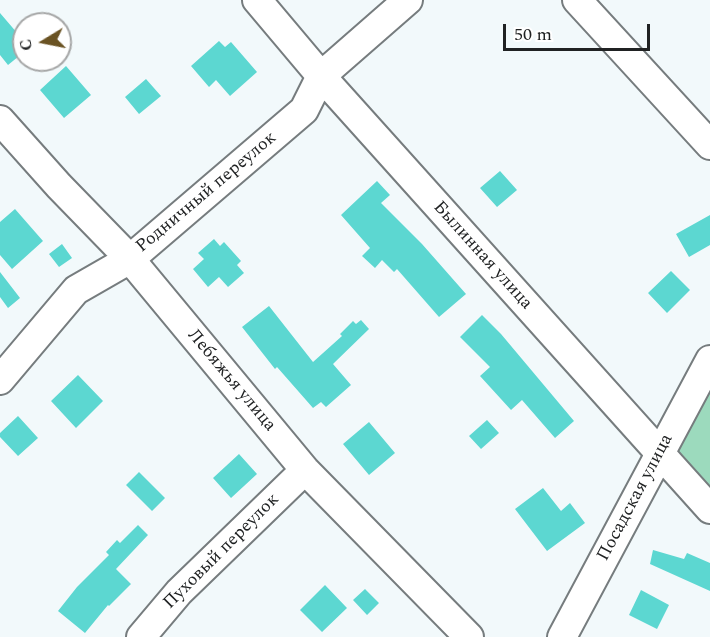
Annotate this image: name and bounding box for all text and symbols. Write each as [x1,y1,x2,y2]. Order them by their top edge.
north arrow [12,12,72,72]
scale bar [506,12,653,50]
text: 50 m [514,21,552,48]
text: С [13,37,39,52]
street label: Родничный переулок [132,128,282,258]
street label: Былинная улица [428,197,536,315]
street label: Лебяжья улица [182,326,280,436]
street label: Посадская улица [593,431,679,565]
street label: Пуховый переулок [160,490,284,614]

